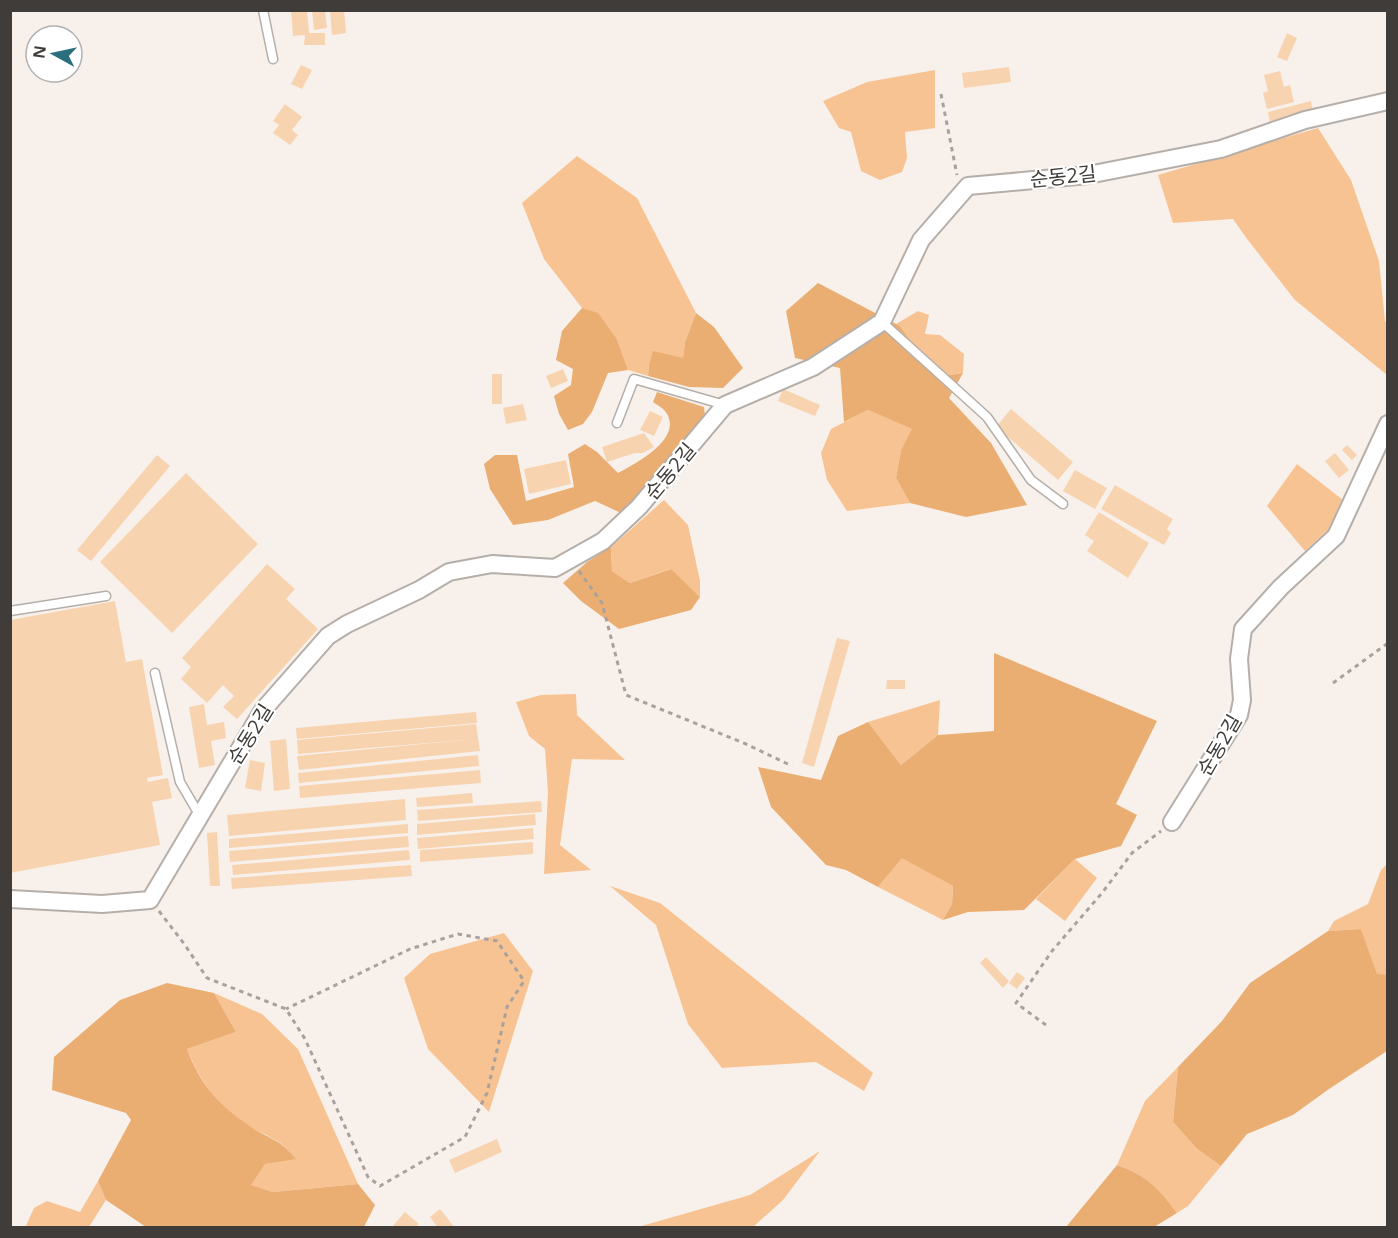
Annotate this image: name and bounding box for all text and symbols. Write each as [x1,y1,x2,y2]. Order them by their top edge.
north arrow [24,24,84,84]
text: N [27,44,51,60]
street label: 순동2길 [1028,159,1098,193]
street label: 순동2길 [638,437,702,505]
street label: 순동2길 [221,699,279,769]
street label: 순동2길 [1191,709,1247,781]

